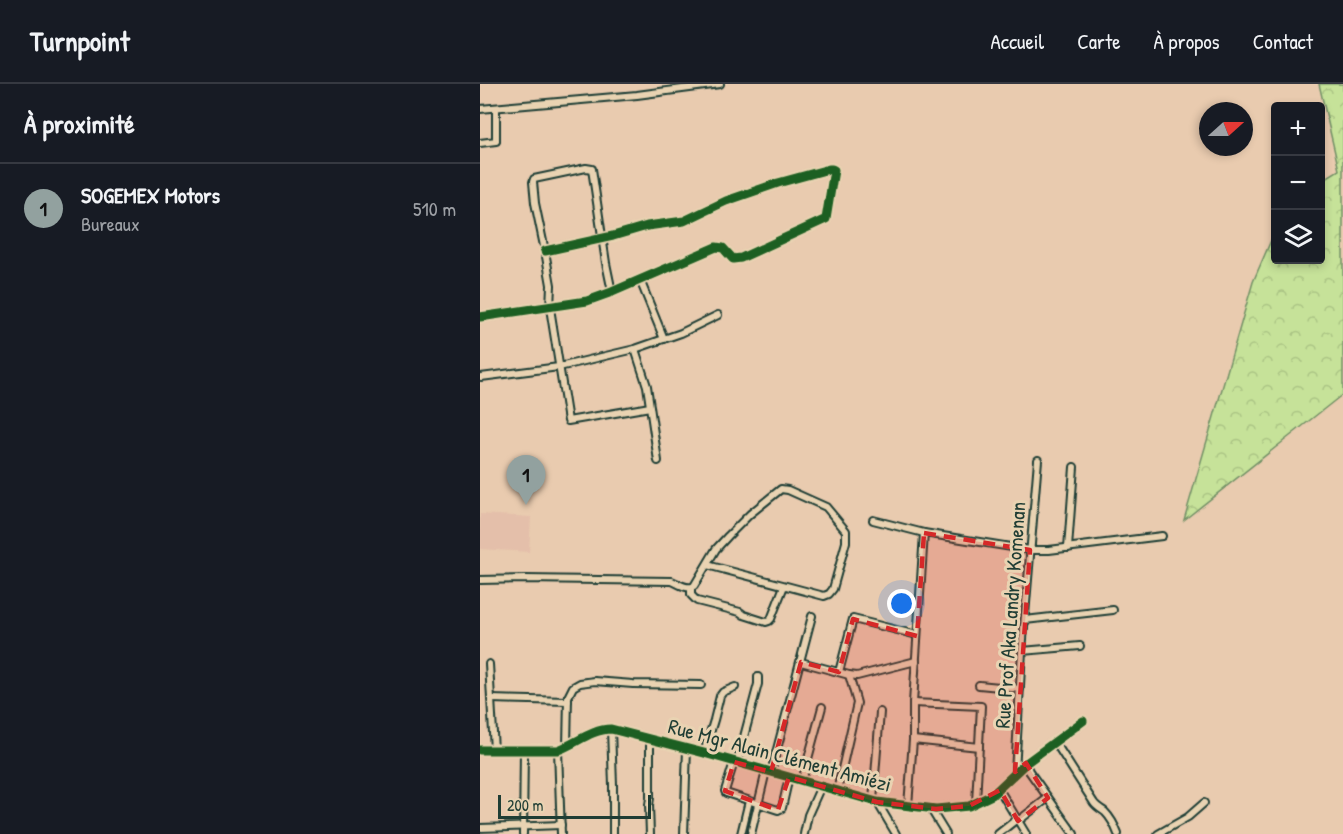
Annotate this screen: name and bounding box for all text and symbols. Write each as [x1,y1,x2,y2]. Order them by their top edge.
text: Turnpoint [30,22,130,60]
text: Accueil [991,27,1044,56]
text: Carte [1077,27,1121,56]
text: À propos [1154,27,1220,56]
text: Contact [1253,27,1313,56]
north arrow [1199,102,1253,156]
map controls [1271,102,1325,264]
button: + [1271,102,1325,156]
text: À proximité [24,106,135,141]
button: − [1271,156,1325,210]
text: SOGEMEX Motors [81,180,220,210]
text: 1 [40,195,47,222]
text: 510 m [413,195,456,222]
text: Bureaux [81,210,140,237]
button: layers [1271,210,1325,264]
pin: 1 [506,456,546,505]
street label: Rue Prof Aka Landry Komenan [988,501,1032,729]
your location [887,589,916,618]
street label: Rue Mgr Alain Clément Amiézi [665,711,895,799]
scale bar [498,792,651,820]
text: 200 m [507,794,543,816]

